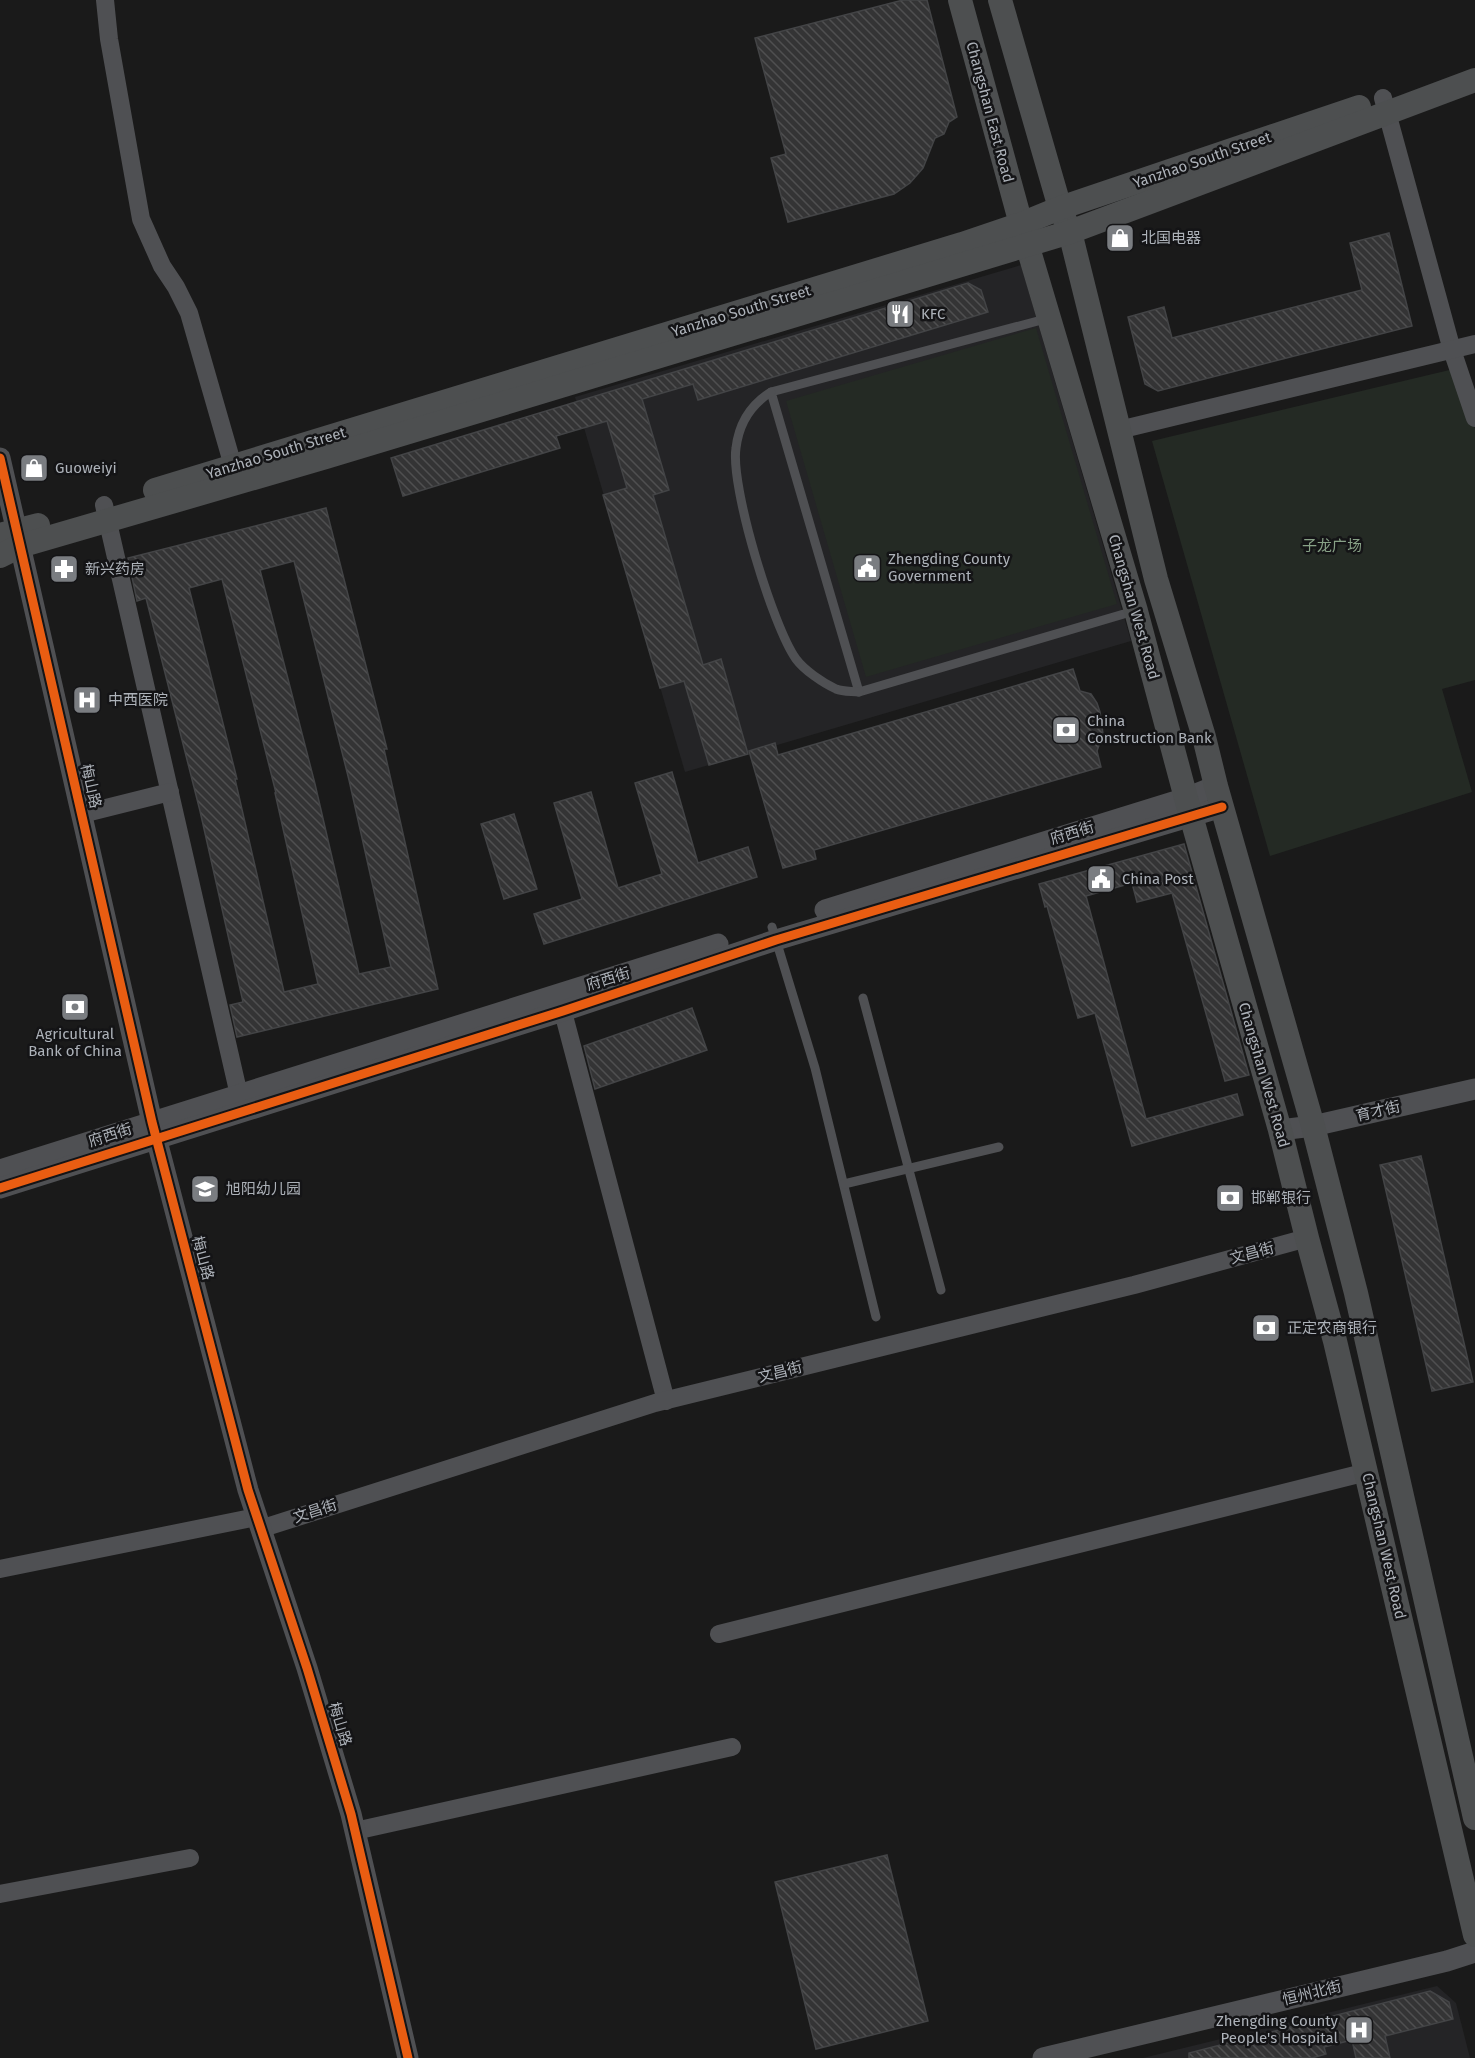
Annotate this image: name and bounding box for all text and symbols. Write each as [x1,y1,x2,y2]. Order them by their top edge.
street label: Changshan East Road [963,40,1017,184]
street label: Yanzhao South Street [1131,128,1274,192]
shop icon: 北国电器 [1104,222,1136,254]
place label: 北国电器 [1141,229,1201,247]
street label: Yanzhao South Street [669,281,813,341]
restaurant icon: KFC [884,298,916,330]
place label: KFC [921,305,946,323]
street label: Yanzhao South Street [204,423,348,483]
shop icon: Guoweiyi [18,452,50,484]
place label: Guoweiyi [55,459,117,477]
street label: Changshan West Road [1105,533,1163,681]
park label: 子龙广场 [1302,537,1362,555]
place label: Zhengding County Government [888,550,1011,585]
public building icon: Zhengding County Government [851,552,883,584]
pharmacy icon: 新兴药房 [48,553,80,585]
place label: 新兴药房 [85,560,145,578]
hospital icon: 中西医院 [71,684,103,716]
place label: 中西医院 [108,691,168,709]
place label: China Construction Bank [1087,712,1212,747]
bank icon: China Construction Bank [1050,714,1082,746]
street label: 梅山路 [77,762,105,810]
street label: 府西街 [1048,818,1096,848]
public building icon: China Post [1085,863,1117,895]
place label: China Post [1122,870,1194,888]
street label: 府西街 [584,964,632,994]
bank icon: Agricultural Bank of China [59,991,91,1023]
street label: Changshan West Road [1235,1001,1293,1149]
place label: Agricultural Bank of China [28,1025,122,1060]
street label: 育才街 [1354,1097,1402,1125]
street label: 府西街 [86,1119,134,1151]
school or university icon: 旭阳幼儿园 [189,1173,221,1205]
place label: 旭阳幼儿园 [226,1180,301,1198]
bank icon: 邯郸银行 [1214,1182,1246,1214]
place label: 邯郸银行 [1251,1189,1311,1207]
street label: 梅山路 [188,1234,218,1282]
street label: 文昌街 [1228,1238,1276,1268]
bank icon: 正定农商银行 [1250,1312,1282,1344]
place label: 正定农商银行 [1287,1319,1377,1337]
street label: 文昌街 [756,1358,804,1386]
street label: Changshan West Road [1358,1471,1410,1621]
street label: 文昌街 [291,1495,339,1527]
street label: 梅山路 [325,1700,355,1748]
street label: 恒州北街 [1281,1977,1343,2009]
place label: Zhengding County People's Hospital [1216,2012,1339,2047]
hospital icon: Zhengding County People's Hospital [1343,2014,1375,2046]

